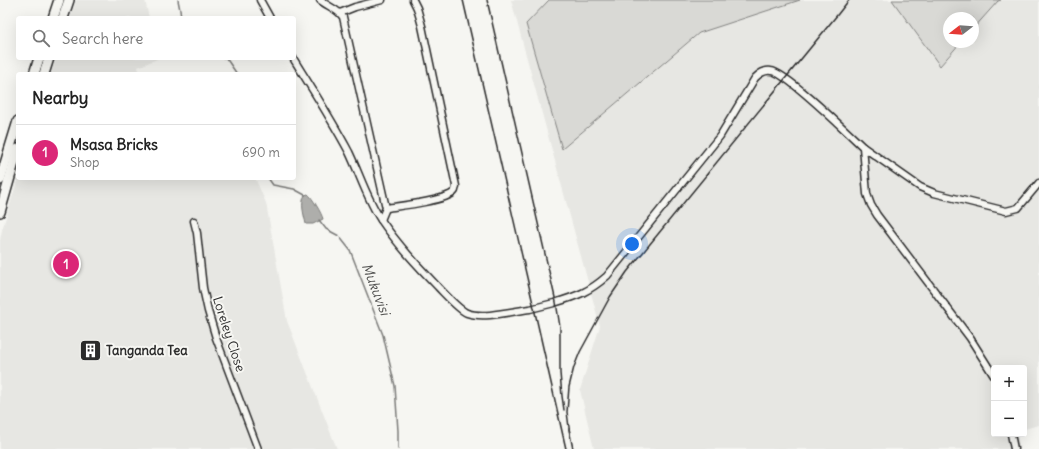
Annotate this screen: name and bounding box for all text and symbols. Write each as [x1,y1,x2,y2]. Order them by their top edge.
north arrow [943,12,979,48]
search box [16,16,296,60]
icon: search [30,27,52,49]
text: Search here [62,29,143,48]
text: Nearby [32,87,88,109]
text: Msasa Bricks [70,135,158,154]
text: 1 [42,144,48,161]
text: 690 m [242,144,280,161]
text: Shop [70,154,99,171]
your location [622,234,642,254]
pin: 1 [53,249,79,279]
water label: Mukuvisi [358,260,395,319]
street label: Loreley Close [209,294,249,374]
building icon: Tanganda Tea [78,337,104,363]
place label: Tanganda Tea [106,342,188,359]
map controls [991,365,1027,437]
button: + [991,365,1027,401]
button: − [991,401,1027,437]

